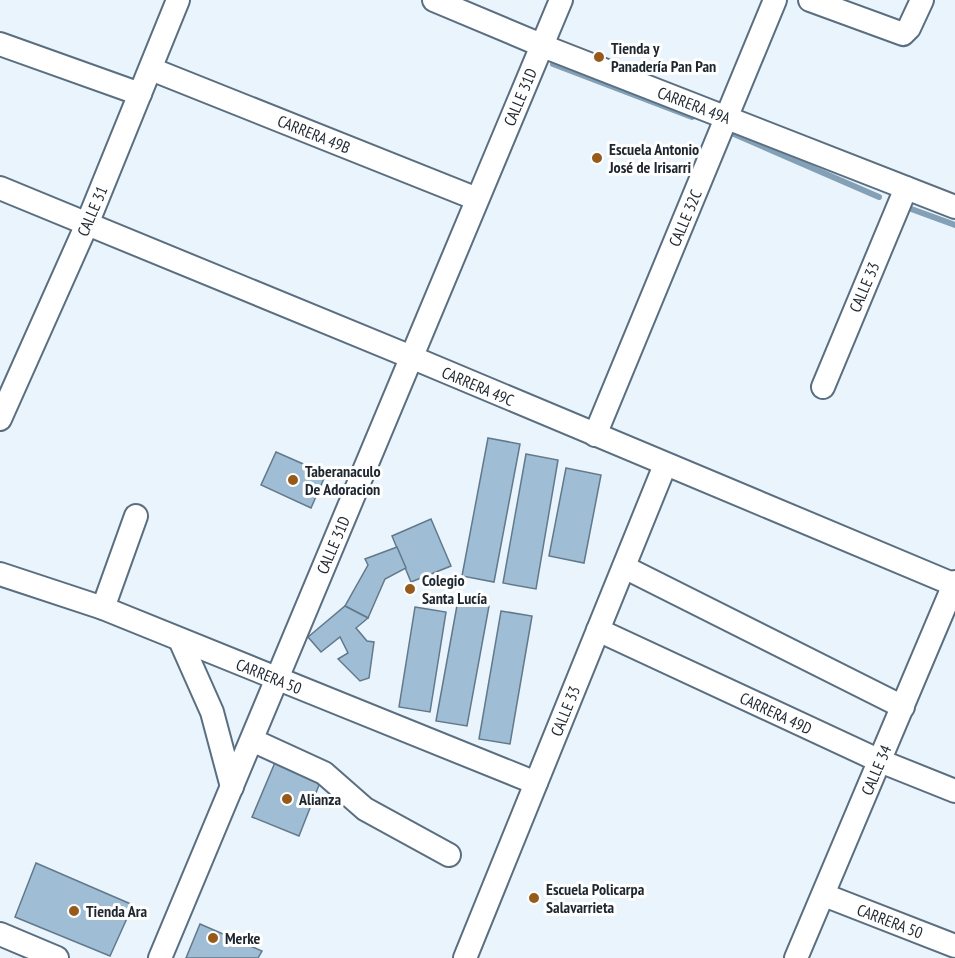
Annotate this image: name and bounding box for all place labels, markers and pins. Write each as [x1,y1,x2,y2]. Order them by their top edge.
place label: Tienda y Panadería Pan Pan [611,38,716,76]
marker: Tienda y Panadería Pan Pan [592,50,606,64]
place label: Escuela Antonio José de Irisarri [608,139,699,177]
marker: Escuela Antonio José de Irisarri [590,151,604,165]
place label: Taberanaculo De Adoracion [305,461,381,499]
marker: Taberanaculo De Adoracion [286,473,300,487]
place label: Colegio Santa Lucía [422,570,487,608]
marker: Colegio Santa Lucía [403,582,417,596]
place label: Alianza [298,789,341,809]
marker: Alianza [280,792,294,806]
place label: Escuela Policarpa Salavarrieta [546,879,645,917]
marker: Escuela Policarpa Salavarrieta [527,891,541,905]
place label: Tienda Ara [86,901,147,921]
marker: Tienda Ara [67,904,81,918]
place label: Merke [225,928,261,948]
marker: Merke [206,931,220,945]

